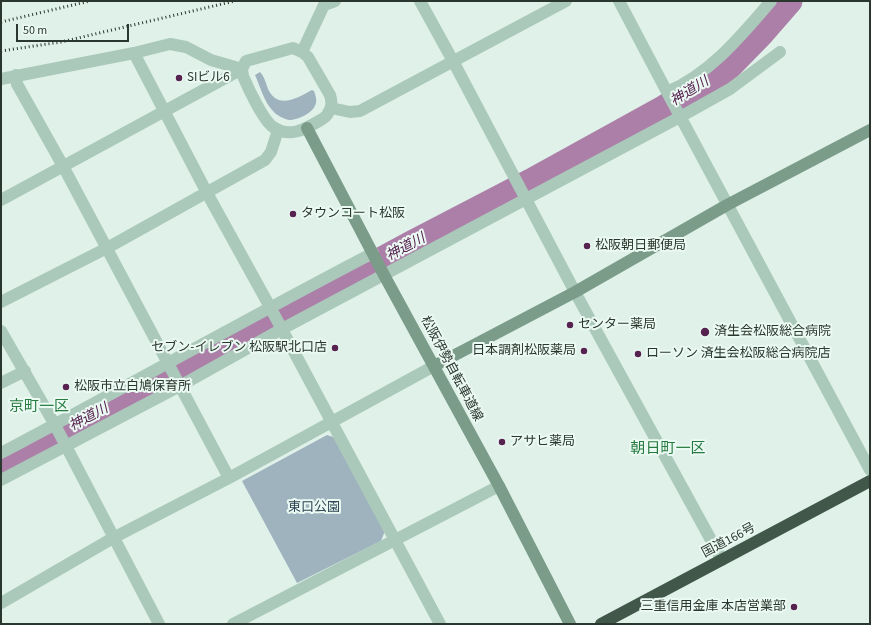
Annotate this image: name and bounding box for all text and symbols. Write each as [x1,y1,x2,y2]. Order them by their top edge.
scale bar [18,16,131,42]
text: 50 m [23,22,47,39]
place label: SIビル6 [187,70,230,86]
marker: SIビル6 [174,73,184,83]
water label: 神道川 [668,74,712,110]
place label: タウンコート松阪 [301,206,405,222]
marker: タウンコート松阪 [288,209,298,219]
water label: 神道川 [384,231,428,265]
place label: 松阪朝日郵便局 [595,238,686,254]
marker: 松阪朝日郵便局 [582,241,592,251]
street label: 松阪伊勢自転車道線 [417,314,485,424]
place label: センター薬局 [578,317,656,333]
marker: センター薬局 [565,320,575,330]
place label: 済生会松阪総合病院 [714,324,831,340]
marker: 済生会松阪総合病院 [699,326,711,338]
place label: セブン-イレブン 松阪駅北口店 [151,340,327,356]
marker: セブン-イレブン 松阪駅北口店 [330,343,340,353]
place label: 日本調剤松阪薬局 [472,343,576,359]
marker: 日本調剤松阪薬局 [579,346,589,356]
place label: ローソン 済生会松阪総合病院店 [646,346,831,362]
marker: ローソン 済生会松阪総合病院店 [633,349,643,359]
place label: 松阪市立白鳩保育所 [74,379,191,395]
marker: 松阪市立白鳩保育所 [61,382,71,392]
district label: 京町一区 [9,399,69,417]
water label: 神道川 [67,401,111,435]
place label: アサヒ薬局 [510,434,575,450]
marker: アサヒ薬局 [497,437,507,447]
district label: 朝日町一区 [631,441,705,459]
park label: 東口公園 [288,500,340,516]
street label: 国道166号 [700,520,758,562]
place label: 三重信用金庫 本店営業部 [640,599,786,615]
marker: 三重信用金庫 本店営業部 [789,602,799,612]

